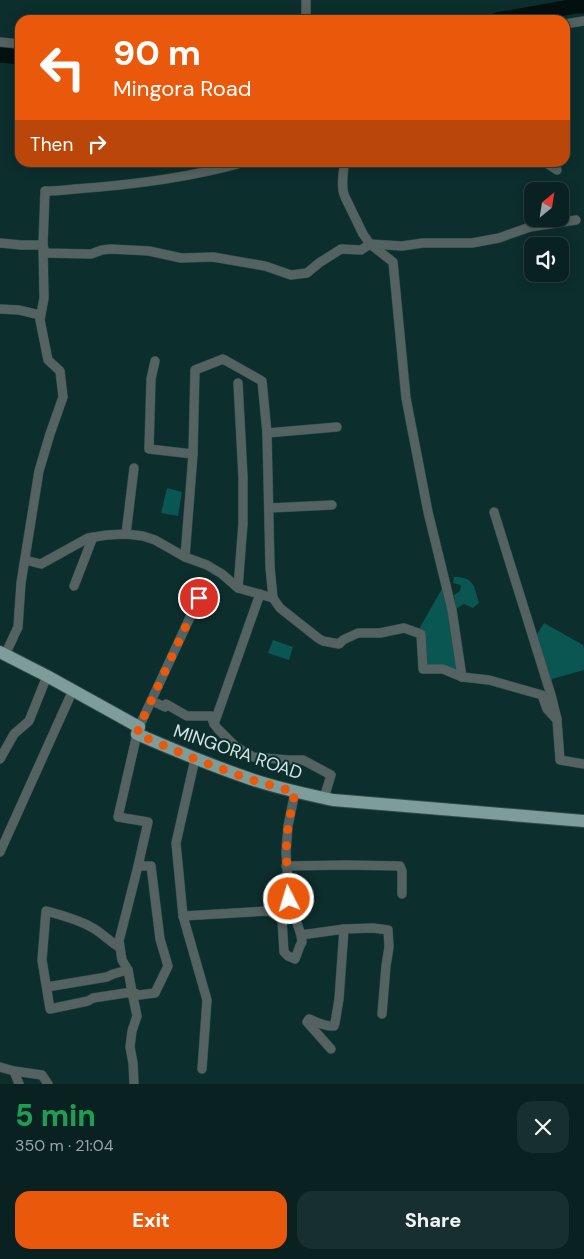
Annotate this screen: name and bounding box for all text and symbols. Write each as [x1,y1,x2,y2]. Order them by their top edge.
text: 90 m [113,30,201,76]
icon: left [30,35,95,100]
text: Mingora Road [113,74,251,103]
icon: right [83,130,111,158]
text: Then [30,132,73,157]
north arrow [524,182,569,228]
map controls [524,182,569,282]
button: sound [524,237,569,282]
pin [178,577,220,619]
icon: arrive [185,584,213,612]
street label: MINGORA ROAD [170,719,306,785]
position arrow [262,872,314,924]
text: 5 min [15,1096,96,1135]
button: close [517,1101,569,1153]
text: 350 m · 21:04 [15,1135,113,1156]
button: Exit [15,1191,287,1249]
button: Share [297,1191,569,1249]

